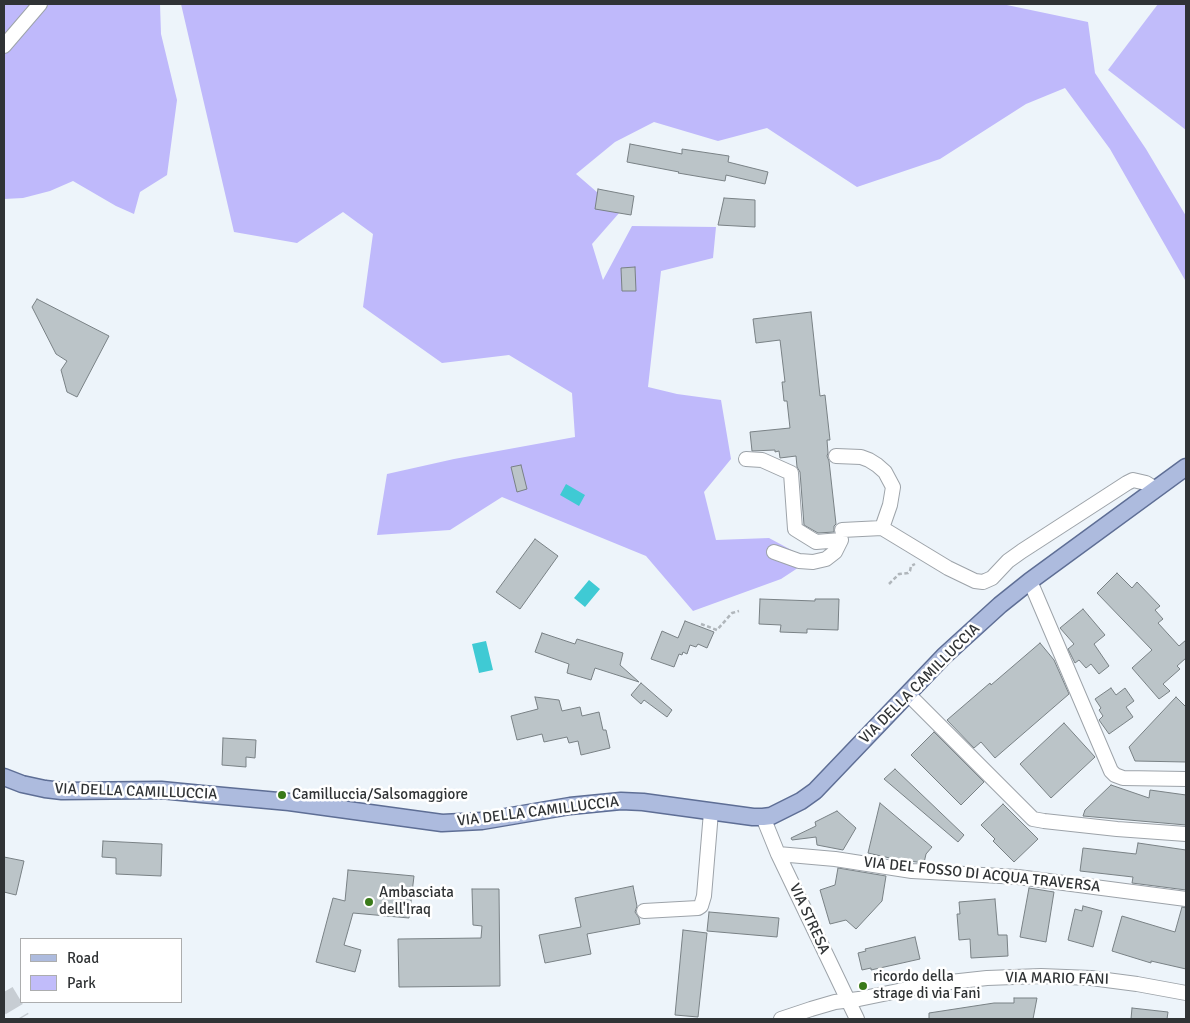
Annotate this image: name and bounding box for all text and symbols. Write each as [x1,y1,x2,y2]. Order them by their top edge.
street label: VIA DELLA CAMILLUCCIA [856,620,984,748]
street label: VIA DELLA CAMILLUCCIA [54,780,218,804]
place label: Camilluccia/Salsomaggiore [292,786,468,804]
marker: Camilluccia/Salsomaggiore [276,789,288,801]
street label: VIA DELLA CAMILLUCCIA [456,793,620,831]
street label: VIA DEL FOSSO DI ACQUA TRAVERSA [863,854,1101,896]
street label: VIA STRESA [785,881,833,957]
place label: Ambasciata dell'Iraq [379,884,454,919]
marker: Ambasciata dell'Iraq [363,896,375,908]
legend [20,938,182,1003]
text: Road [67,949,99,967]
place label: ricordo della strage di via Fani [873,968,981,1003]
street label: VIA MARIO FANI [1005,969,1109,989]
text: Park [67,974,96,992]
marker: ricordo della strage di via Fani [857,980,869,992]

